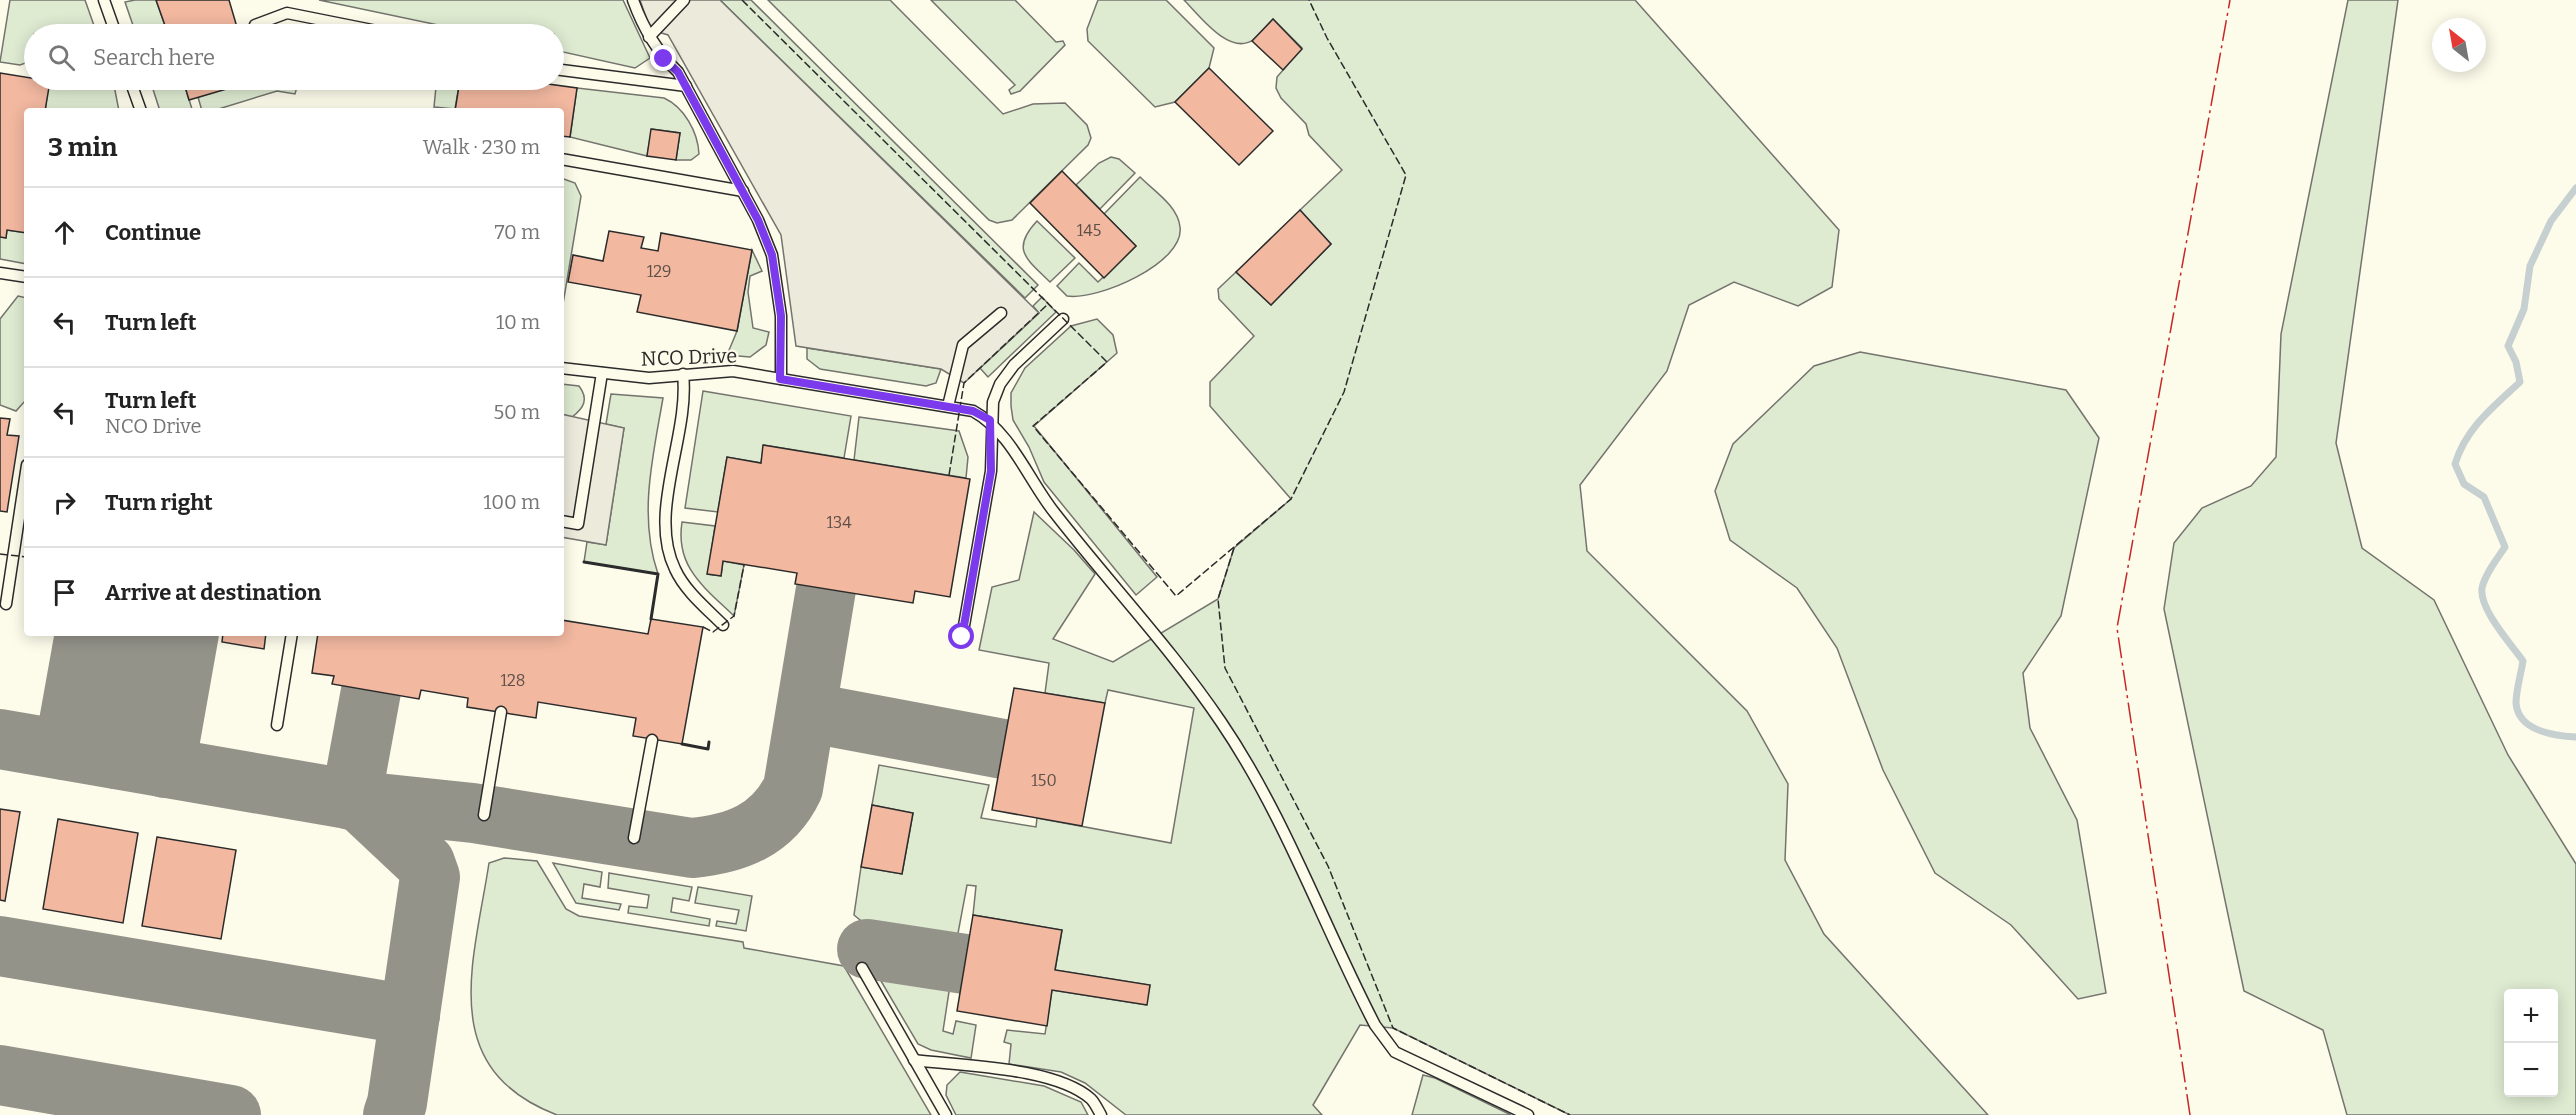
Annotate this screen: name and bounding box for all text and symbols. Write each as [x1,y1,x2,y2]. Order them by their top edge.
north arrow [2432,18,2486,72]
search box [24,24,564,90]
icon: search [45,41,78,74]
text: Search here [93,44,215,71]
route end [650,45,676,71]
text: 3 min [48,132,117,163]
text: Walk · 230 m [423,135,540,159]
icon: ahead [48,216,81,249]
text: Continue [105,219,201,246]
text: 70 m [494,220,540,244]
house number: 145 [1077,221,1101,240]
house number: 129 [647,262,671,281]
icon: left [48,306,81,339]
text: Turn left [105,309,197,336]
text: 10 m [496,310,540,334]
street label: NCO Drive [640,343,738,371]
text: Turn left [105,387,197,414]
icon: left [48,396,81,429]
text: 50 m [493,400,540,424]
text: NCO Drive [105,414,201,438]
icon: right [48,486,81,519]
text: Turn right [105,489,213,516]
text: 100 m [483,490,540,514]
house number: 134 [827,513,852,532]
icon: arrive [48,576,81,609]
text: Arrive at destination [105,579,321,606]
route start [948,623,974,649]
house number: 128 [501,671,525,690]
house number: 150 [1031,771,1057,790]
map controls [2504,989,2558,1097]
button: + [2504,989,2558,1043]
button: − [2504,1043,2558,1097]

